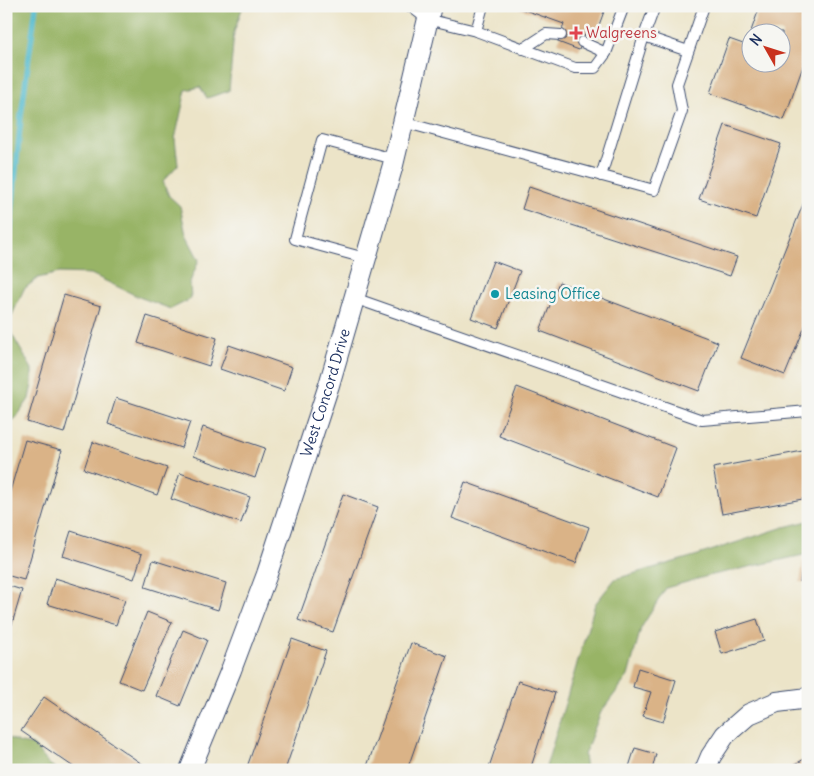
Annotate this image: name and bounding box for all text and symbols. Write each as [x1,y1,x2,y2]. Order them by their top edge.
north arrow [742,22,792,72]
place label: Walgreens [586,23,657,42]
marker: Walgreens [570,27,582,39]
text: N [746,30,766,49]
place label: Leasing Office [505,284,600,303]
marker: Leasing Office [489,288,501,300]
street label: West Concord Drive [296,326,354,459]

